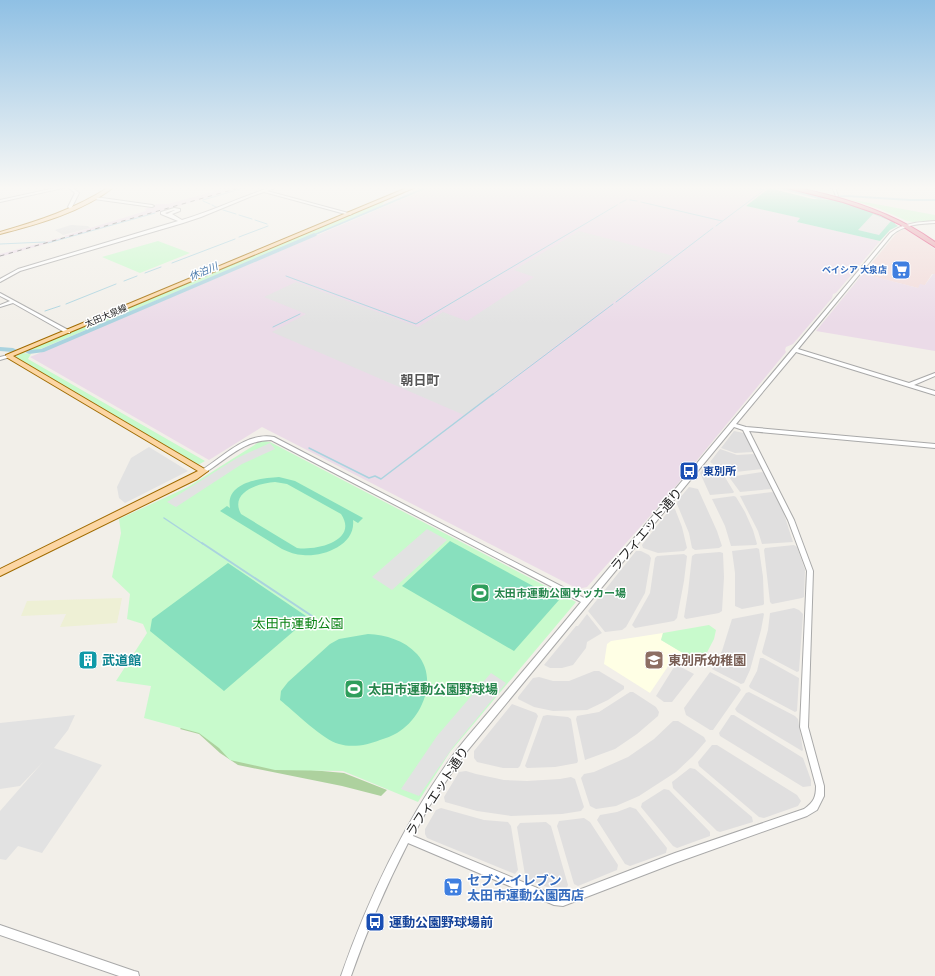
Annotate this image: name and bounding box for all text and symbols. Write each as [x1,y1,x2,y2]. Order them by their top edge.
water label: 休泊川 [187,259,220,283]
supermarket icon: ベイシア 大泉店 [890,259,912,281]
place label: ベイシア 大泉店 [822,264,887,276]
street label: 太田大泉線 [83,301,130,330]
district label: 朝日町 [400,372,440,389]
bus stop icon: 東別所 [678,460,700,482]
place label: 東別所 [703,464,736,478]
street label: ラフィエット通り [607,484,686,575]
sports icon: 太田市運動公園サッカー場 [469,582,491,604]
place label: 太田市運動公園サッカー場 [494,586,626,600]
park label: 太田市運動公園 [252,615,344,632]
building icon: 武道館 [77,649,99,671]
school or university icon: 東別所幼稚園 [643,649,665,671]
place label: 武道館 [102,652,141,669]
place label: 東別所幼稚園 [668,652,746,669]
sports icon: 太田市運動公園野球場 [343,678,365,700]
place label: 太田市運動公園野球場 [368,681,498,698]
street label: ラフィエット通り [402,743,473,839]
place label: セブン-イレブン 太田市運動公園西店 [467,872,584,904]
supermarket icon: セブン-イレブン 太田市運動公園西店 [442,876,464,898]
bus stop icon: 運動公園野球場前 [364,911,386,933]
place label: 運動公園野球場前 [389,914,493,931]

